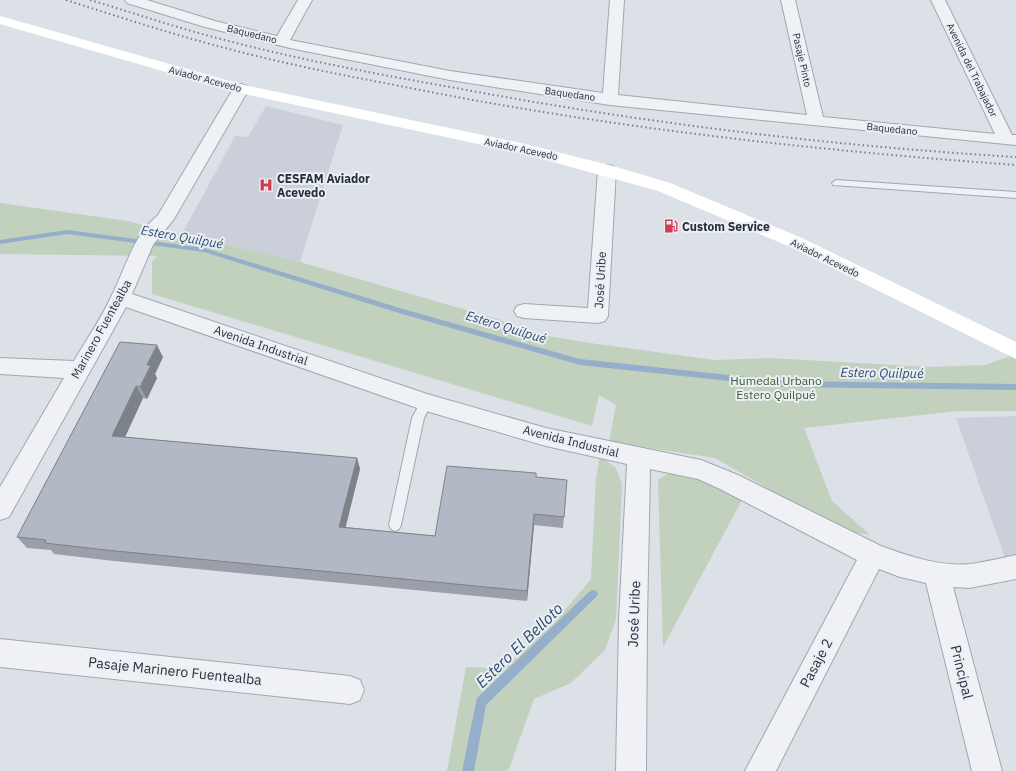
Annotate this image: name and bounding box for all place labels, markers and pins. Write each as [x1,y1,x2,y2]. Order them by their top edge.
place label: CESFAM Aviador Acevedo [277,171,370,200]
hospital icon: CESFAM Aviador Acevedo [258,177,274,193]
fuel station icon: Custom Service [663,218,679,234]
place label: Custom Service [682,219,770,234]

